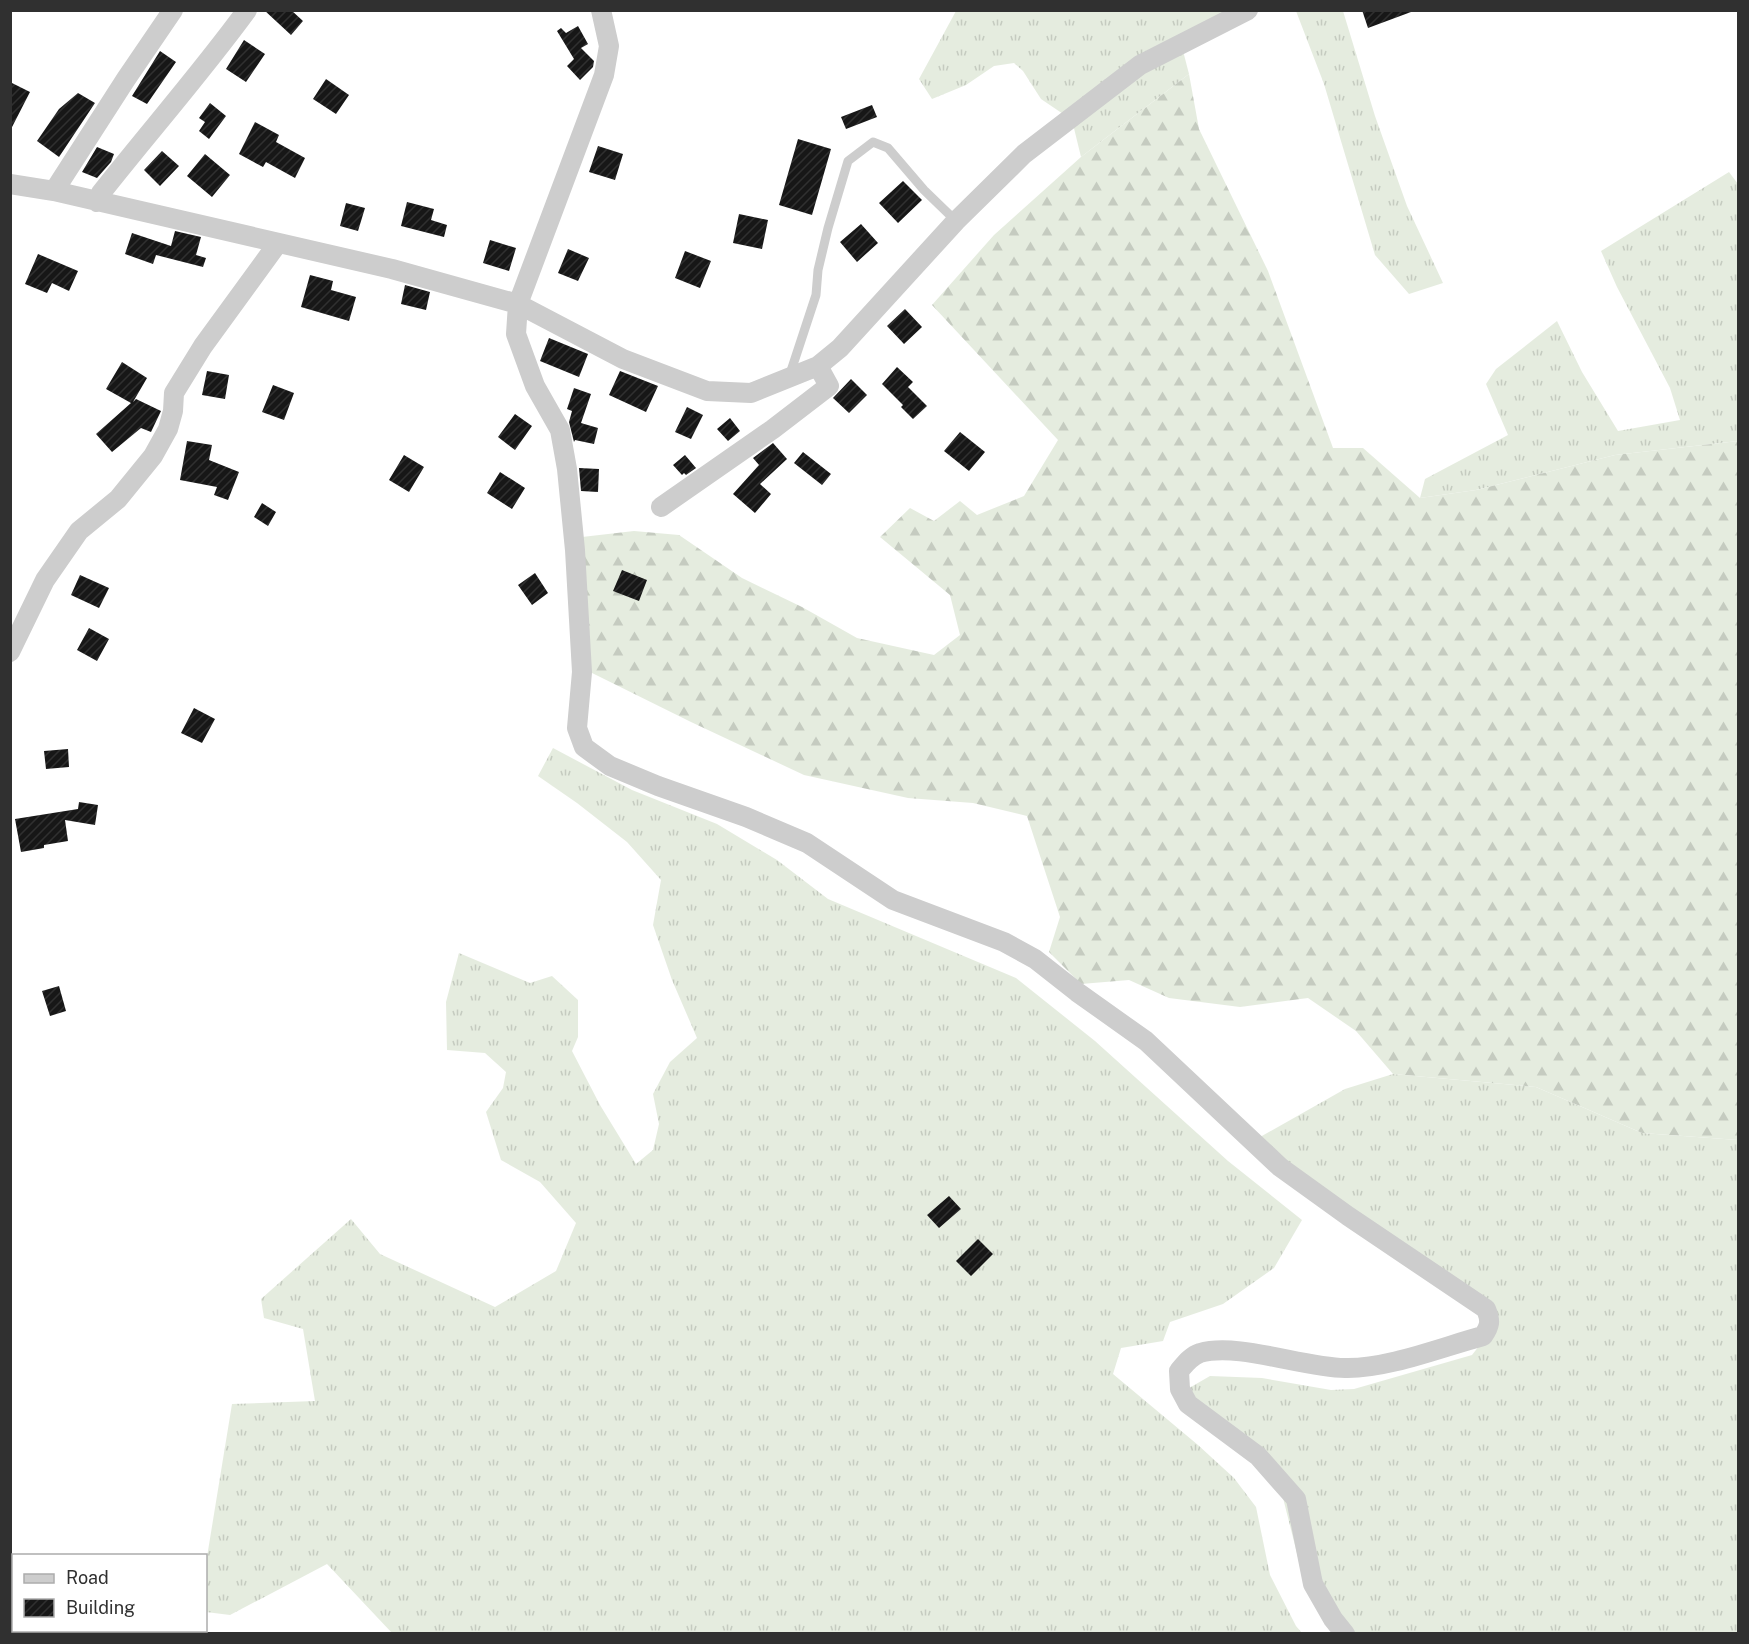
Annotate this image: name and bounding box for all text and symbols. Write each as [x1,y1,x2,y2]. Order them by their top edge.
legend [12,1554,207,1632]
text: Road [66,1567,109,1588]
text: Building [66,1597,135,1618]

